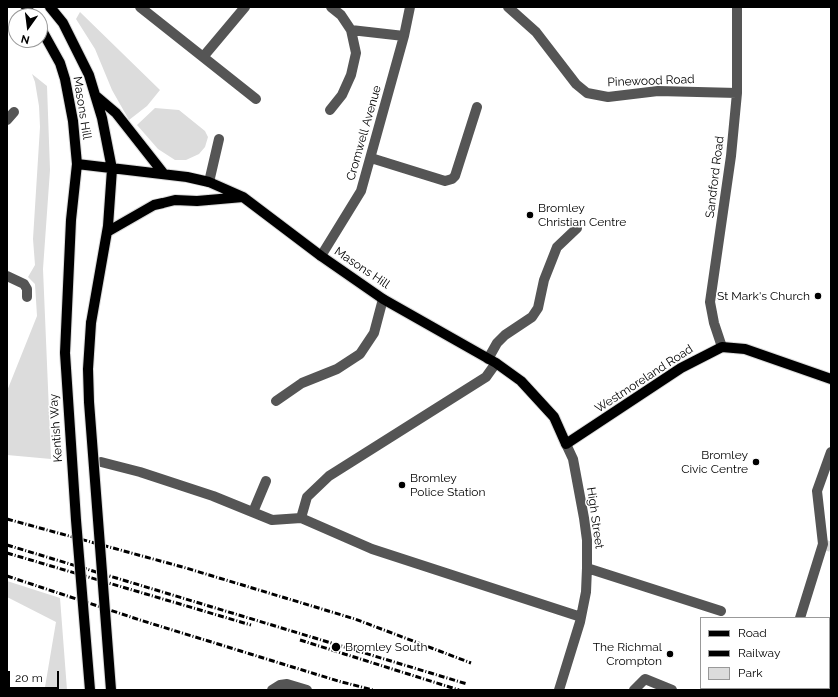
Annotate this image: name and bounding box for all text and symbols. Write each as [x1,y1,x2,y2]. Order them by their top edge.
north arrow [8,8,48,48]
text: N [20,32,31,46]
street label: Pinewood Road [607,72,695,90]
street label: Masons Hill [70,75,94,141]
street label: Cromwell Avenue [343,84,385,182]
street label: Sandford Road [703,135,727,219]
place label: Bromley Christian Centre [538,201,626,229]
marker: Bromley Christian Centre [525,210,535,220]
street label: Masons Hill [332,244,392,292]
place label: St Mark's Church [717,289,810,303]
marker: St Mark's Church [813,291,823,301]
street label: Westmoreland Road [592,342,696,416]
street label: Kentish Way [46,393,66,463]
place label: Bromley Civic Centre [681,448,748,476]
marker: Bromley Civic Centre [751,457,761,467]
place label: Bromley Police Station [410,471,485,499]
marker: Bromley Police Station [397,480,407,490]
street label: High Street [584,486,606,550]
legend [700,617,830,689]
text: Road [738,626,767,640]
place label: Bromley South [345,640,427,654]
place label: The Richmal Crompton [593,640,662,668]
marker: Bromley South [330,641,342,653]
text: Railway [738,646,780,660]
marker: The Richmal Crompton [665,649,675,659]
scale bar [10,663,61,689]
text: Park [738,666,763,680]
text: 20 m [15,671,43,685]

